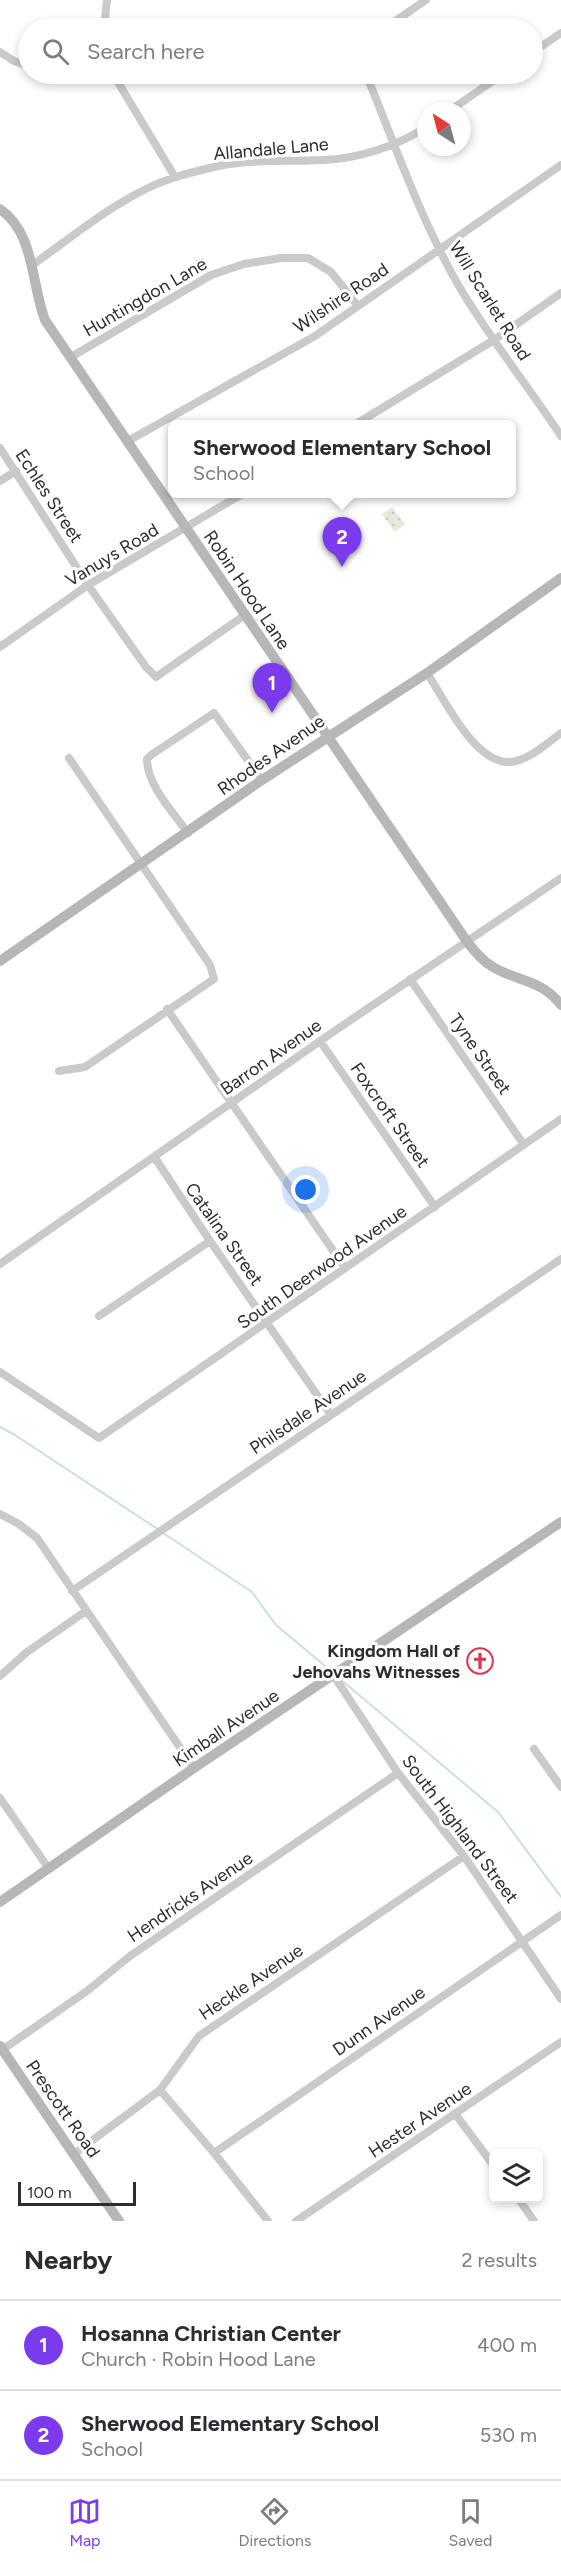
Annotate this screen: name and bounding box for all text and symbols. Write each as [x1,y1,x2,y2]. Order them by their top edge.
search box [18,18,543,84]
icon: search [39,35,72,68]
text: Search here [87,38,205,65]
north arrow [417,102,471,156]
street label: Allandale Lane [212,133,330,165]
street label: Will Scarlet Road [445,237,535,365]
street label: Huntingdon Lane [79,253,211,341]
street label: Wilshire Road [289,258,393,338]
popup [168,420,516,498]
text: Sherwood Elementary School [193,434,491,461]
street label: Echles Street [11,445,88,547]
text: School [193,461,255,485]
pin: 2 [322,518,362,567]
street label: Vanuys Road [61,519,163,591]
street label: Robin Hood Lane [199,526,295,654]
pin: 1 [252,664,292,713]
street label: Rhodes Avenue [213,710,329,800]
street label: Tyne Street [444,1009,516,1099]
street label: Barron Avenue [216,1014,326,1100]
street label: Foxcroft Street [346,1058,434,1172]
your location [291,1175,320,1204]
street label: Catalina Street [180,1178,268,1290]
street label: South Deerwood Avenue [233,1200,411,1334]
street label: Philsdale Avenue [246,1365,371,1459]
place label: Kingdom Hall of Jehovahs Witnesses [293,1640,461,1683]
church icon: Kingdom Hall of Jehovahs Witnesses [465,1646,495,1676]
street label: Kimball Avenue [169,1684,283,1772]
street label: South Highland Street [397,1751,523,1908]
street label: Hendricks Avenue [123,1847,257,1947]
street label: Heckle Avenue [195,1939,307,2025]
street label: Dunn Avenue [329,1981,430,2061]
street label: Prescott Road [21,2056,105,2162]
street label: Hester Avenue [364,2077,476,2163]
map controls [489,2149,543,2203]
button: layers [489,2149,543,2203]
scale bar [18,2179,136,2206]
text: 100 m [27,2183,72,2202]
text: Nearby [24,2244,112,2276]
text: 2 results [461,2248,537,2272]
text: Hosanna Christian Center [81,2320,341,2347]
text: 1 [39,2333,48,2357]
text: 400 m [477,2333,537,2357]
text: Church · Robin Hood Lane [81,2347,316,2371]
text: Sherwood Elementary School [81,2410,379,2437]
text: 2 [38,2423,49,2447]
text: 530 m [480,2423,537,2447]
text: School [81,2437,143,2461]
tab: Map [68,2495,101,2550]
tab: Directions [238,2495,311,2550]
tab: Saved [448,2495,493,2550]

